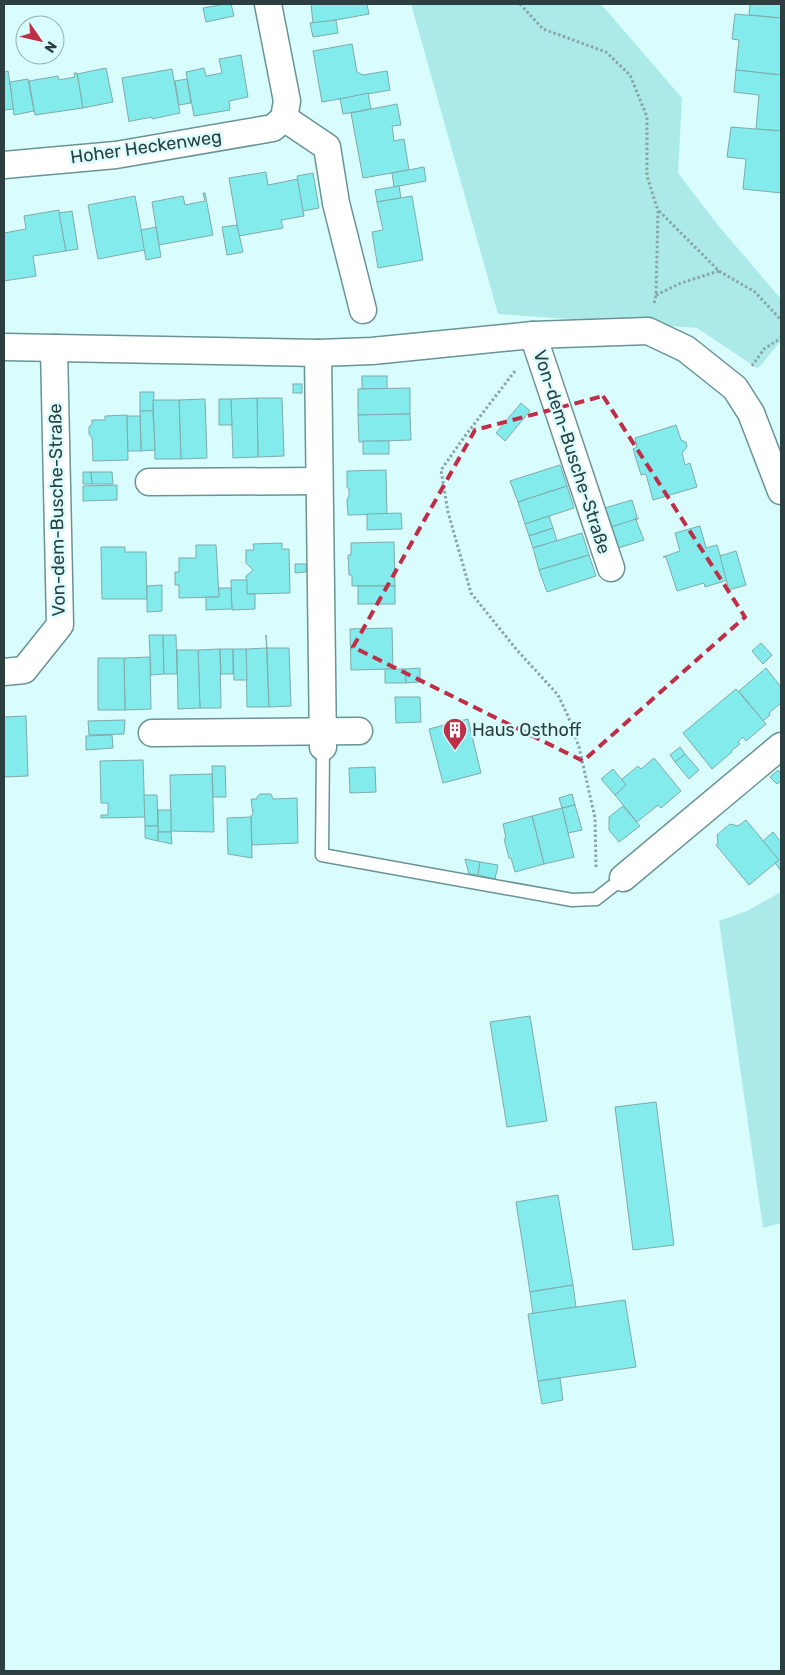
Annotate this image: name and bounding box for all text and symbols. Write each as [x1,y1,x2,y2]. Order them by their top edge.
north arrow [15,15,65,65]
text: N [40,38,60,56]
street label: Hoher Heckenweg [69,125,223,169]
street label: Von-dem-Busche-Straße [529,347,615,557]
street label: Von-dem-Busche-Straße [44,403,70,617]
building icon: Haus Osthoff [442,717,468,751]
place label: Haus Osthoff [472,719,582,741]

